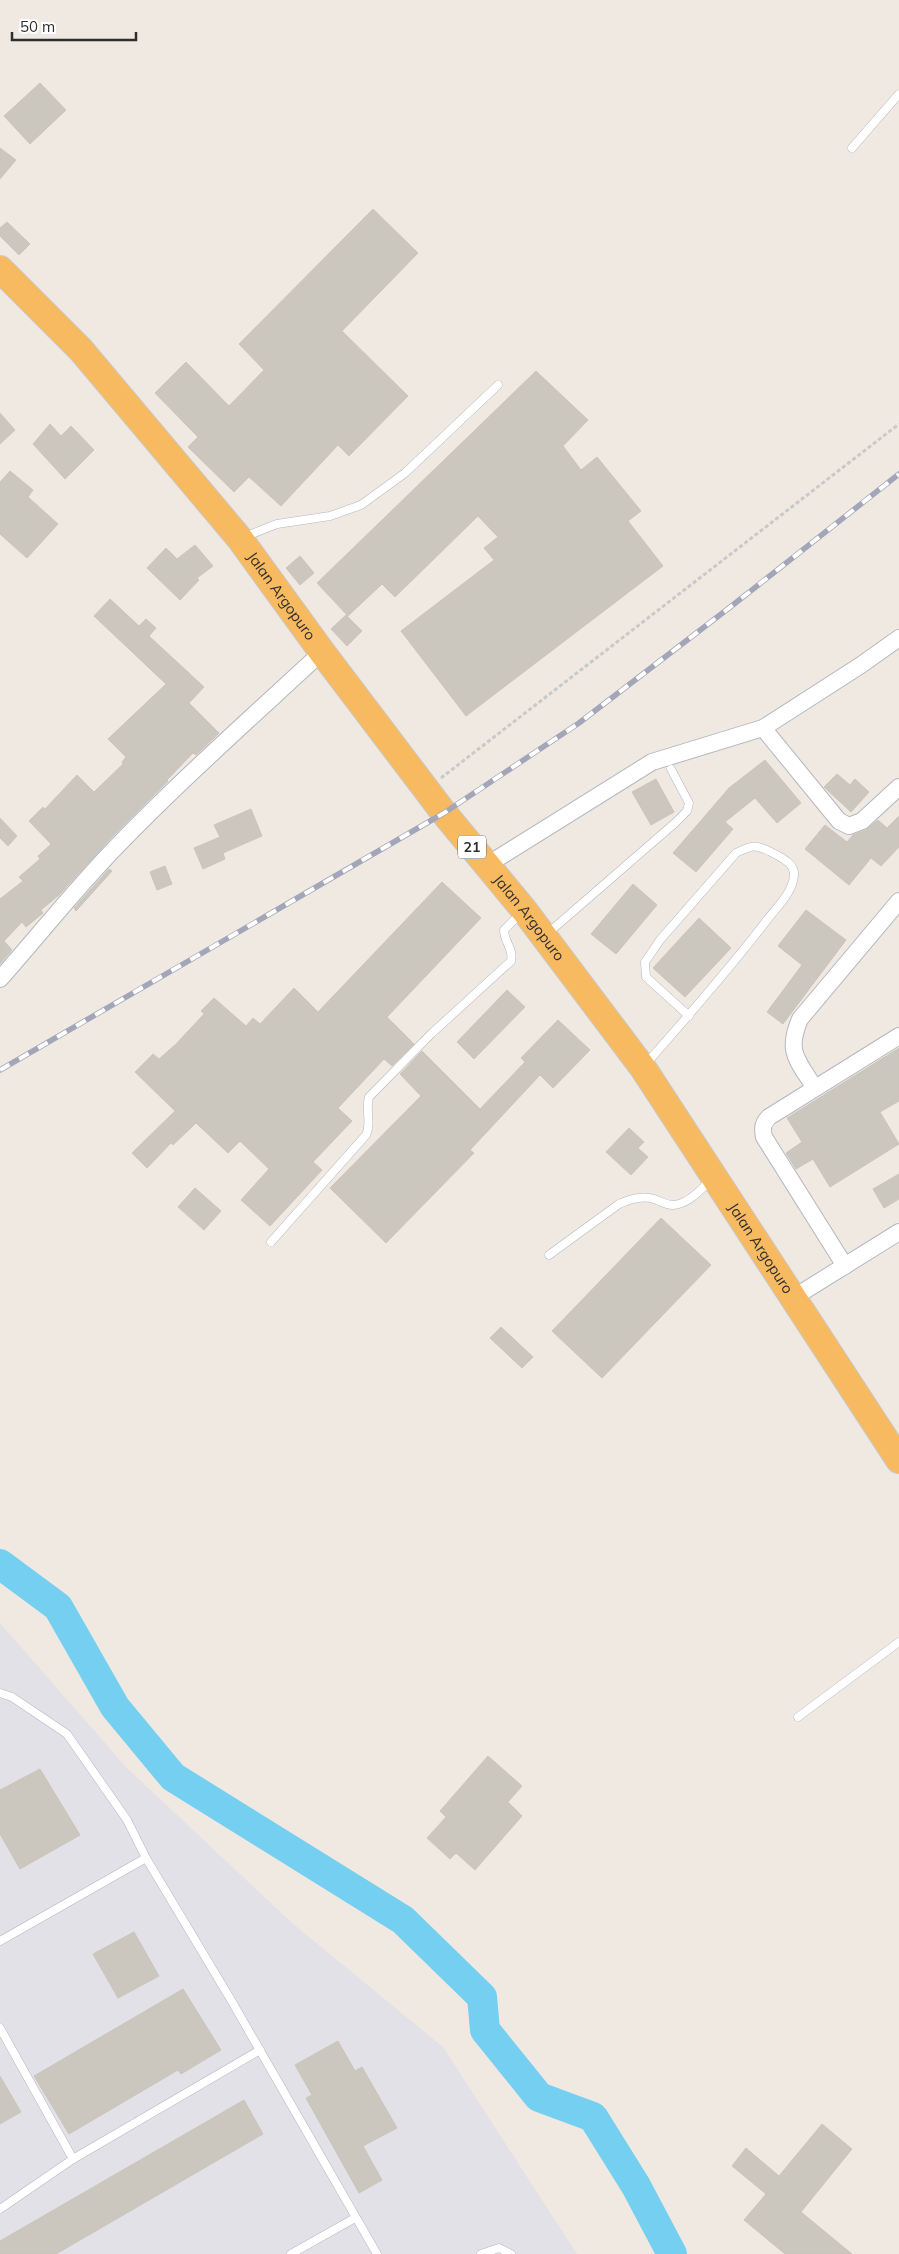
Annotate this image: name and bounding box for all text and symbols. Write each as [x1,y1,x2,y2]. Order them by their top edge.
scale bar [12,10,136,42]
text: 50 m [20,17,55,36]
street label: Jalan Argopuro [243,548,320,644]
road number: 21 [458,836,486,859]
street label: Jalan Argopuro [489,870,569,965]
street label: Jalan Argopuro [725,1199,798,1297]

